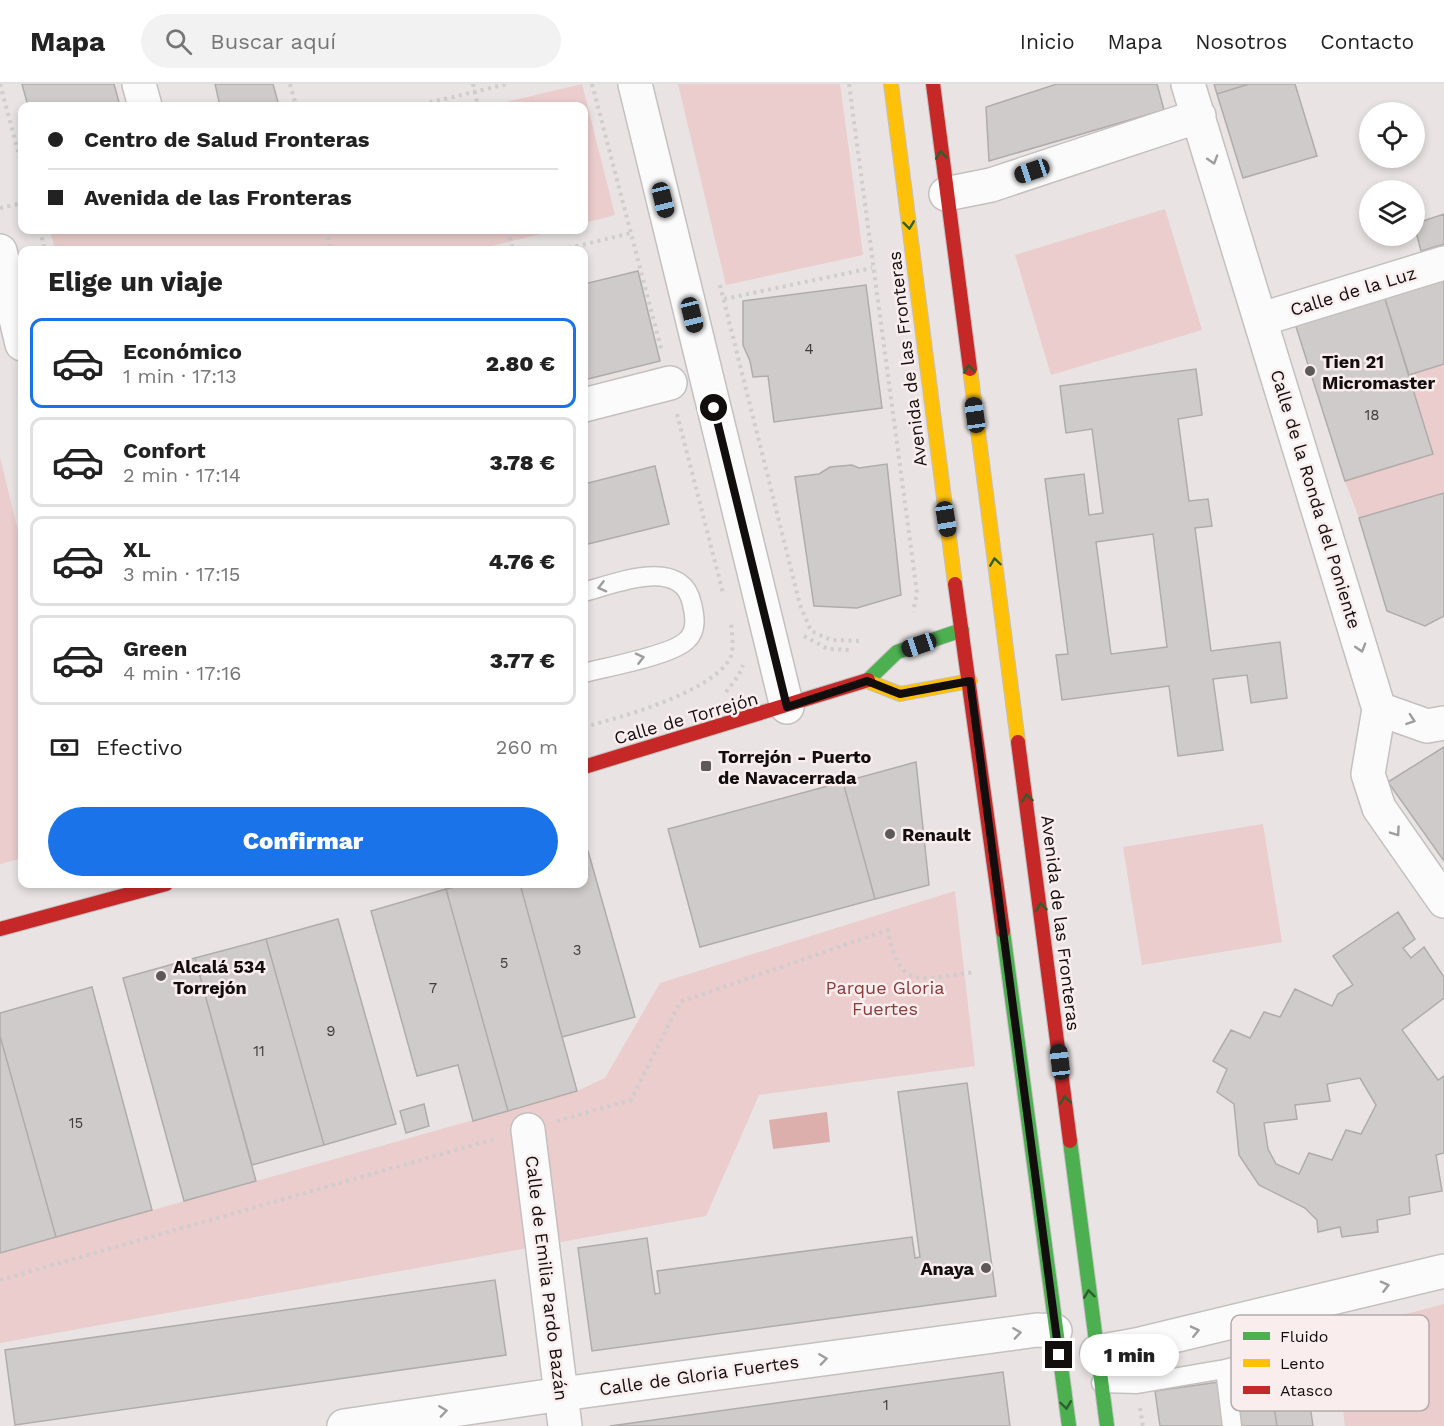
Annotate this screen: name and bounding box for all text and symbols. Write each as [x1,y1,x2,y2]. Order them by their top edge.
search box [141,14,561,68]
text: Mapa [30,25,105,58]
icon: search [162,25,195,58]
text: Buscar aquí [210,29,336,54]
text: Inicio [1020,29,1075,54]
text: Mapa [1108,29,1162,54]
text: Nosotros [1195,29,1287,54]
text: Contacto [1320,29,1414,54]
map controls [1359,102,1425,246]
button: locate [1359,102,1425,168]
text: Centro de Salud Fronteras [84,127,370,152]
one-way arrow [935,150,948,159]
one-way arrow [1206,154,1218,165]
car [1012,157,1052,185]
car [650,180,676,220]
button: layers [1359,180,1425,246]
text: Avenida de las Fronteras [84,185,352,210]
one-way arrow [903,221,915,230]
street label: Avenida de las Fronteras [883,250,931,468]
street label: Calle de la Luz [1287,262,1419,320]
text: Elige un viaje [48,266,223,298]
car [679,295,705,335]
icon: car [51,336,105,390]
text: Económico [123,339,242,364]
house number: 4 [804,340,814,358]
text: 2.80 € [486,351,555,376]
place label: Tien 21 Micromaster [1322,351,1435,393]
text: 1 min · 17:13 [123,364,237,388]
marker: Tien 21 Micromaster [1303,364,1317,378]
one-way arrow [963,365,975,374]
street label: Calle de la Ronda del Poniente [1267,367,1365,631]
route start [700,394,727,421]
car [964,396,986,434]
house number: 18 [1364,406,1380,424]
icon: car [51,435,105,489]
text: Confort [123,438,206,463]
text: 3.78 € [489,450,555,475]
text: 2 min · 17:14 [123,463,241,487]
car [934,500,958,538]
icon: car [51,534,105,588]
text: XL [123,537,151,562]
text: 4.76 € [489,549,555,574]
one-way arrow [989,558,1001,567]
text: 3 min · 17:15 [123,562,240,586]
one-way arrow [598,580,608,593]
car [899,631,939,659]
icon: car [51,633,105,687]
text: Green [123,636,187,661]
one-way arrow [1354,642,1366,653]
text: 3.77 € [490,648,555,673]
one-way arrow [635,653,645,666]
text: 4 min · 17:16 [123,661,241,685]
street label: Calle de Torrejón [612,687,760,749]
one-way arrow [1405,713,1416,726]
icon: cash [48,731,81,764]
text: Efectivo [96,735,183,760]
text: 260 m [496,735,558,759]
place label: Torrejón - Puerto de Navacerrada [718,746,872,788]
marker: Torrejón - Puerto de Navacerrada [699,759,713,773]
one-way arrow [1021,794,1033,803]
button: Confirmar [48,807,558,876]
street label: Avenida de las Fronteras [1037,814,1085,1032]
place label: Renault [902,824,971,845]
one-way arrow [1389,826,1400,837]
marker: Renault [883,827,897,841]
one-way arrow [1035,902,1047,911]
house number: 3 [573,941,581,959]
house number: 5 [500,954,508,972]
place label: Alcalá 534 Torrejón [173,956,266,998]
marker: Alcalá 534 Torrejón [154,969,168,983]
park label: Parque Gloria Fuertes [826,977,944,1019]
house number: 7 [429,979,437,997]
house number: 9 [326,1022,336,1040]
house number: 11 [253,1042,265,1060]
car [1049,1043,1071,1081]
one-way arrow [1059,1096,1072,1105]
house number: 15 [69,1114,83,1132]
street label: Calle de Emilia Pardo Bazán [522,1154,572,1402]
place label: Anaya [920,1258,975,1279]
marker: Anaya [979,1261,993,1275]
one-way arrow [1380,1280,1390,1293]
one-way arrow [1083,1289,1096,1298]
legend [1231,1315,1429,1411]
one-way arrow [1190,1326,1200,1339]
text: Fluido [1280,1327,1328,1346]
one-way arrow [1012,1328,1021,1340]
callout: 1 min [1080,1334,1179,1376]
route end [1045,1341,1072,1368]
text: 1 min [1104,1343,1155,1367]
street label: Calle de Gloria Fuertes [598,1351,800,1399]
one-way arrow [819,1353,828,1365]
text: Lento [1280,1354,1325,1373]
text: Atasco [1280,1381,1333,1400]
house number: 1 [883,1396,889,1414]
one-way arrow [1059,1400,1071,1410]
one-way arrow [438,1406,448,1418]

